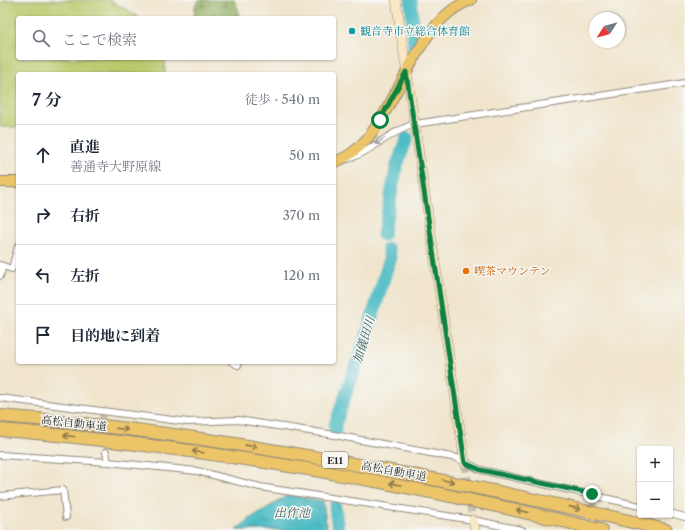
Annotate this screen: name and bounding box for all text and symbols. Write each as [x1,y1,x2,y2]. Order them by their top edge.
north arrow [589,12,625,48]
search box [16,16,336,60]
place label: 観音寺市立総合体育館 [360,24,470,38]
marker: 観音寺市立総合体育館 [347,26,357,36]
icon: search [30,27,52,49]
text: ここで検索 [62,30,137,49]
text: 7 分 [32,90,62,110]
text: 徒歩 · 540 m [245,91,320,107]
route start [371,111,389,129]
text: 直進 [70,137,100,156]
one-way arrow [374,138,386,146]
icon: ahead [32,144,54,166]
text: 50 m [289,147,320,163]
text: 善通寺大野原線 [70,158,161,174]
icon: right [32,204,54,226]
text: 右折 [70,206,100,225]
text: 370 m [283,207,320,223]
icon: left [32,264,54,286]
place label: 喫茶マウンテン [474,264,550,278]
text: 左折 [70,266,100,285]
marker: 喫茶マウンテン [461,266,471,276]
text: 120 m [283,267,320,283]
water label: 加儀田川 [349,313,378,365]
icon: arrive [32,324,54,346]
text: 目的地に到着 [70,326,160,345]
street label: 高松自動車道 [40,413,108,433]
one-way arrow [115,425,128,432]
one-way arrow [63,433,76,440]
one-way arrow [244,442,257,450]
map controls [637,446,673,518]
button: + [637,446,673,482]
one-way arrow [192,448,205,456]
road number: E11 [322,452,348,468]
street label: 高松自動車道 [360,458,428,484]
one-way arrow [441,478,454,486]
one-way arrow [389,480,402,488]
button: − [637,482,673,518]
route end [583,485,601,503]
one-way arrow [568,504,581,512]
water label: 出作池 [274,505,312,520]
one-way arrow [516,507,529,515]

